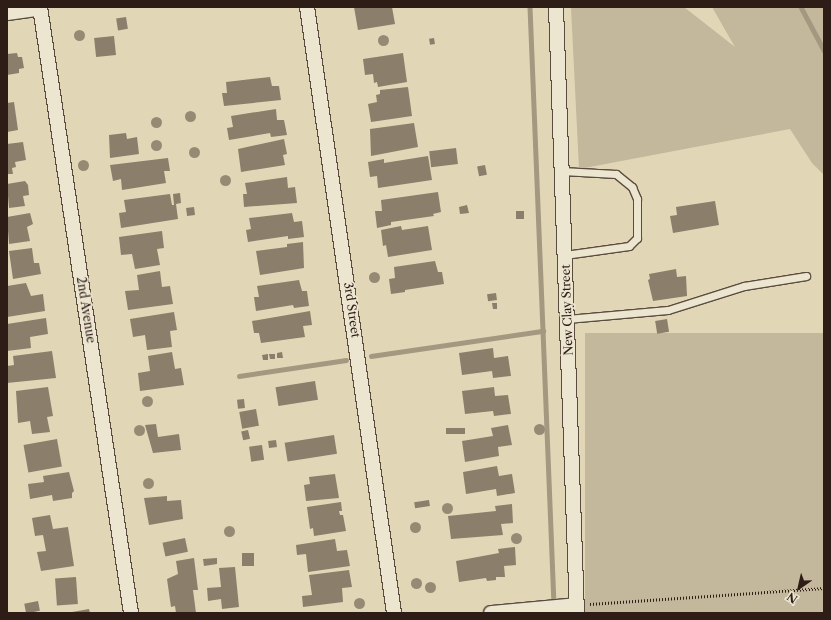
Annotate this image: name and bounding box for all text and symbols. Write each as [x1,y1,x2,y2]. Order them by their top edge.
street label: New Clay Street [558,264,576,356]
street label: 2nd Avenue [74,276,98,344]
street label: 3rd Street [341,281,363,339]
north arrow [779,568,819,608]
text: N [784,589,800,606]

